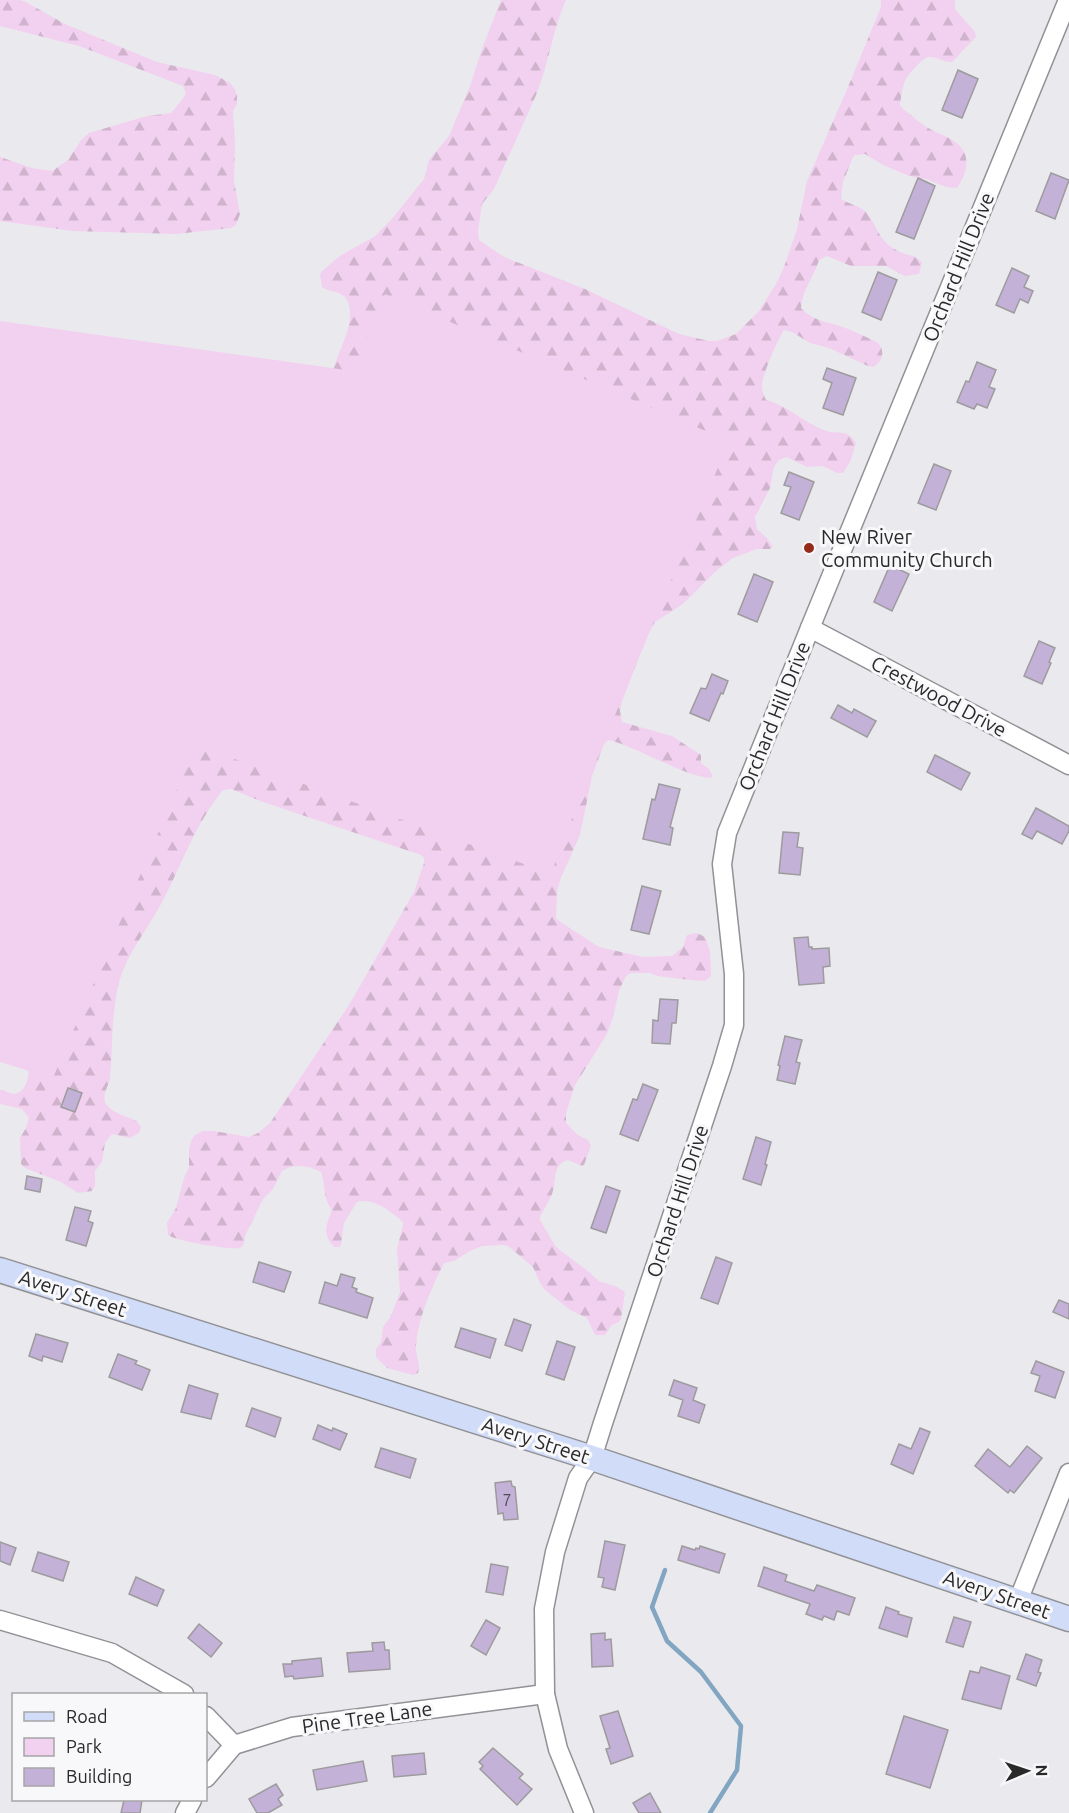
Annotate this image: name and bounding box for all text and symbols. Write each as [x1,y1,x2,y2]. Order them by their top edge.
street label: Orchard Hill Drive [918,189,998,345]
place label: New River Community Church [821,525,993,571]
marker: New River Community Church [802,541,816,555]
street label: Orchard Hill Drive [734,638,814,794]
street label: Crestwood Drive [867,651,1011,741]
street label: Orchard Hill Drive [641,1122,713,1280]
street label: Avery Street [16,1265,130,1321]
street label: Avery Street [479,1412,593,1468]
house number: 7 [502,1491,512,1509]
street label: Avery Street [940,1565,1054,1623]
legend [12,1693,207,1801]
street label: Pine Tree Lane [300,1696,434,1738]
text: Road [66,1706,108,1726]
text: Park [66,1736,102,1756]
north arrow [997,1741,1057,1801]
text: N [1033,1764,1051,1777]
text: Building [66,1766,132,1786]

